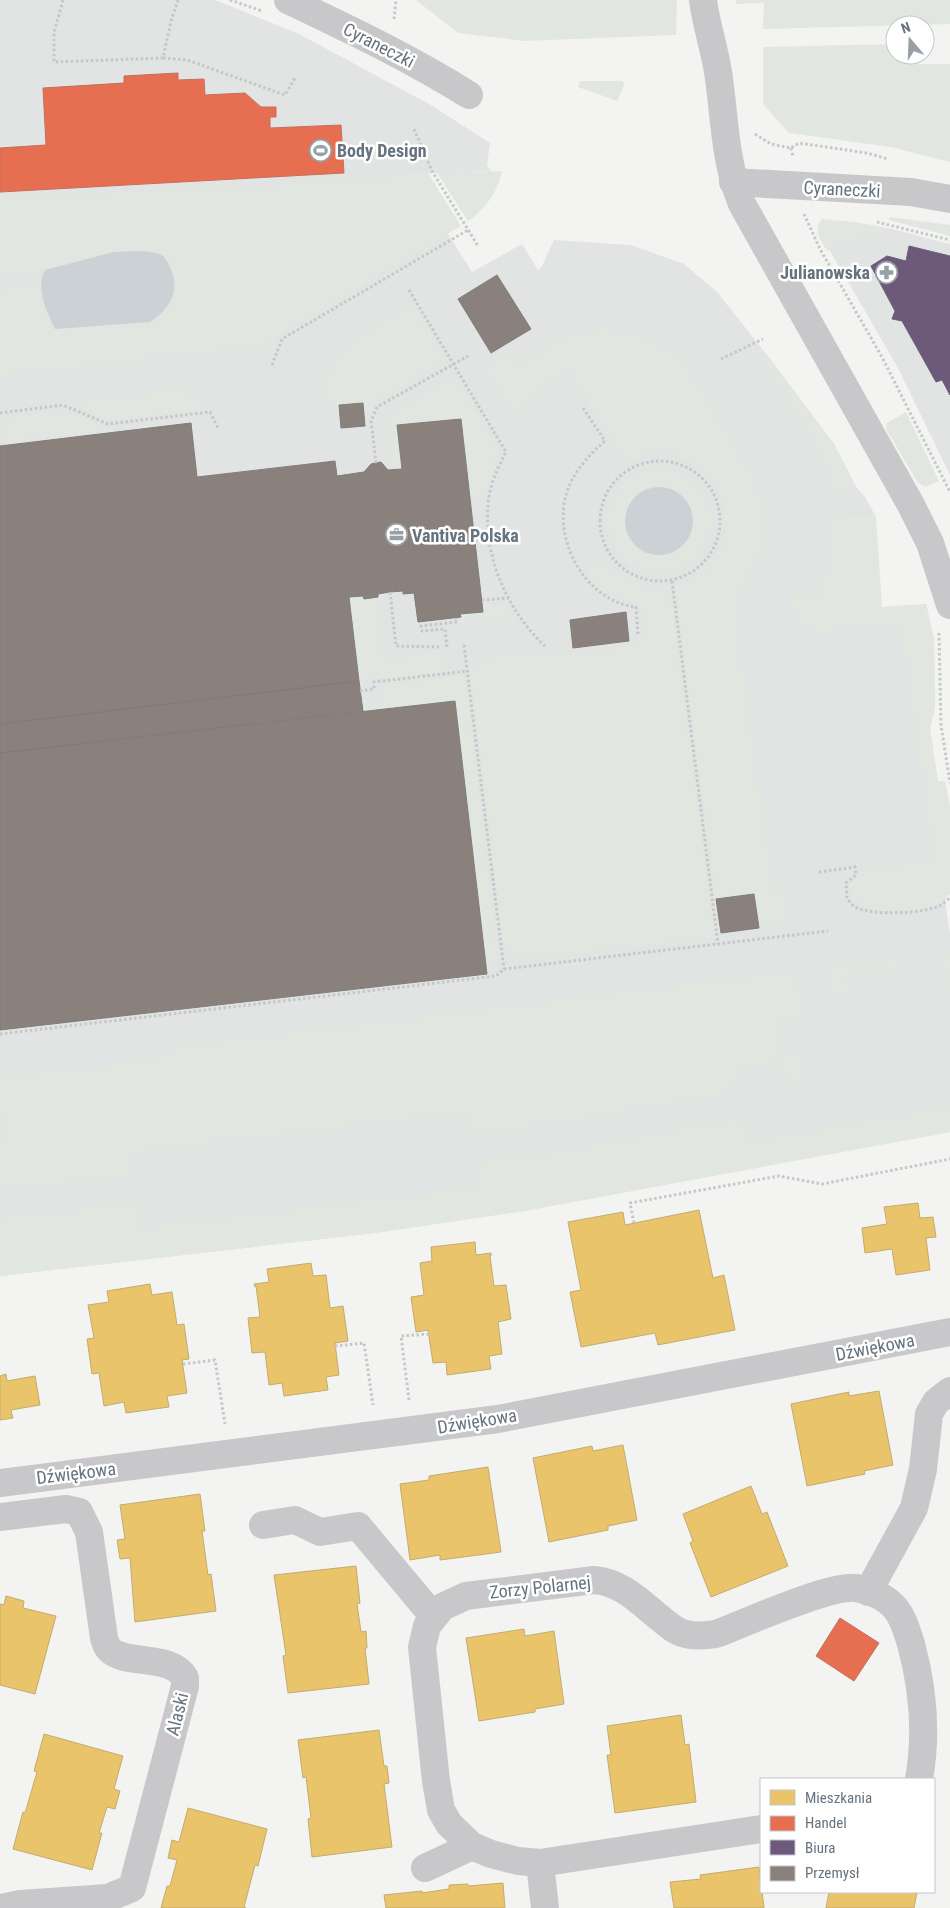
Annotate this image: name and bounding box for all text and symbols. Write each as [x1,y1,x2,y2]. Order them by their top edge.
north arrow [885,15,935,65]
street label: Cyraneczki [340,18,418,72]
text: N [899,19,912,37]
sports icon: Body Design [309,138,333,162]
place label: Body Design [337,140,427,161]
street label: Cyraneczki [803,176,881,202]
pharmacy icon: Julianowska [874,260,898,284]
place label: Julianowska [780,262,870,283]
office icon: Vantiva Polska [384,523,408,547]
place label: Vantiva Polska [412,525,519,546]
street label: Dźwiękowa [834,1329,916,1365]
street label: Dźwiękowa [436,1404,518,1438]
street label: Dźwiękowa [35,1458,117,1488]
street label: Zorzy Polarnej [488,1571,592,1603]
street label: Alaski [162,1690,192,1738]
legend [760,1778,935,1893]
text: Mieszkania [805,1789,872,1807]
text: Handel [805,1814,847,1832]
text: Biura [805,1839,835,1857]
text: Przemysł [805,1864,860,1882]

